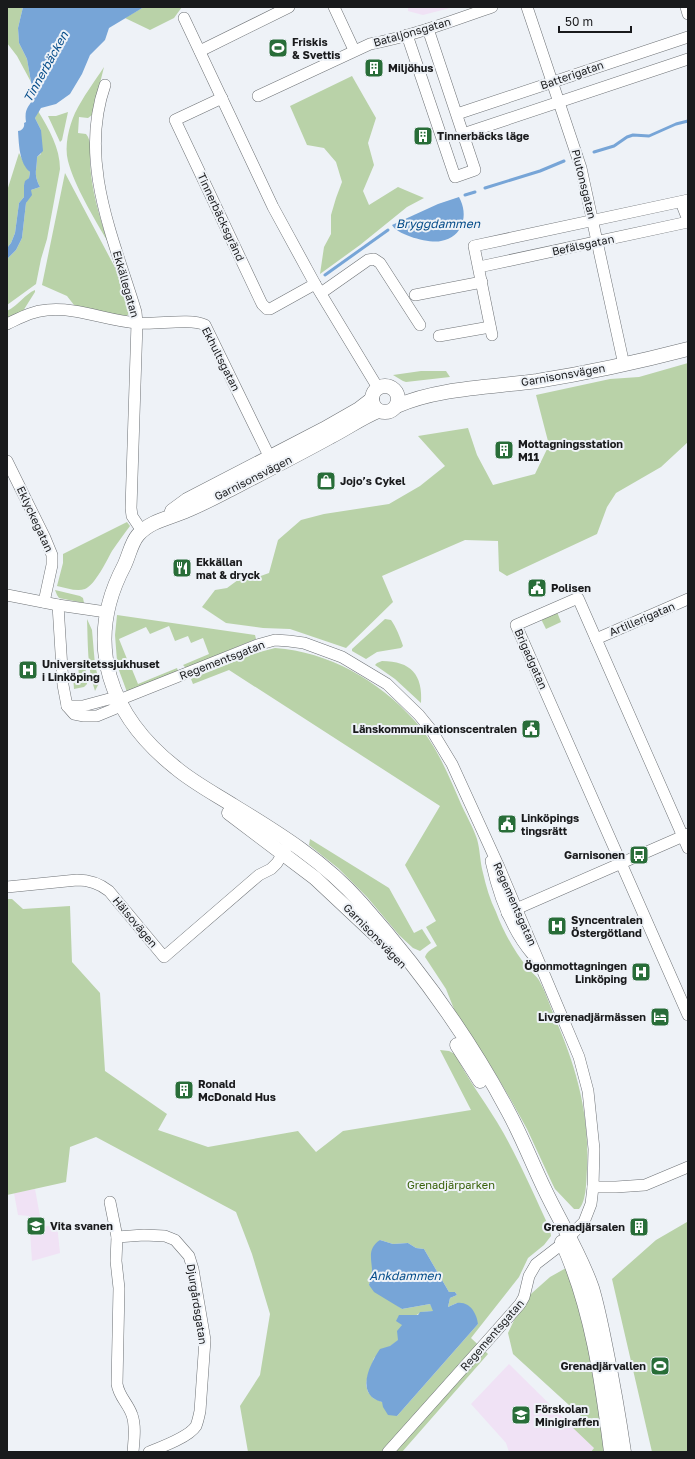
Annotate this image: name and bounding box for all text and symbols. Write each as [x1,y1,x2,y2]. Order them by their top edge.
scale bar [559,8,631,34]
street label: Bataljonsgatan [372,14,452,49]
text: 50 m [565,14,593,29]
water label: Tinnerbäcken [20,28,71,105]
place label: Friskis & Svettis [292,35,341,61]
sports icon: Friskis & Svettis [267,37,289,59]
building icon: Miljöhus [363,57,385,79]
street label: Batterigatan [538,58,605,91]
place label: Miljöhus [388,61,433,74]
building icon: Tinnerbäcks läge [412,125,434,147]
place label: Tinnerbäcks läge [437,129,530,142]
street label: Plutonsgatan [570,148,599,220]
street label: Tinnerbäcksgränd [195,171,248,263]
water label: Bryggdammen [396,216,481,231]
street label: Befälsgatan [551,232,615,257]
street label: Ekkällegatan [111,249,142,319]
street label: Ekhultsgatan [200,325,243,393]
street label: Garnisonsvägen [520,361,606,388]
place label: Mottagningsstation M11 [518,437,623,463]
building icon: Mottagningsstation M11 [493,439,515,461]
street label: Garnisonsvägen [212,452,294,503]
shop icon: Jojo’s Cykel [315,470,337,492]
place label: Jojo’s Cykel [340,474,406,487]
street label: Eklyckegatan [15,484,56,554]
place label: Ekkällan mat & dryck [196,555,261,581]
restaurant icon: Ekkällan mat & dryck [171,557,193,579]
public building icon: Polisen [526,577,548,599]
place label: Polisen [551,581,591,594]
street label: Artillerigatan [607,599,677,638]
street label: Brigadgatan [512,627,551,691]
street label: Regementsgatan [177,637,266,682]
place label: Universitetssjukhuset i Linköping [42,657,160,683]
hospital icon: Universitetssjukhuset i Linköping [17,659,39,681]
public building icon: Länskommunikationscentralen [520,718,542,740]
place label: Länskommunikationscentralen [353,722,517,735]
place label: Linköpings tingsrätt [521,811,579,837]
public building icon: Linköpings tingsrätt [496,813,518,835]
bus stop icon: Garnisonen [628,844,650,866]
place label: Garnisonen [564,848,625,861]
street label: Regementsgatan [491,860,540,948]
street label: Hälsovägen [110,894,160,950]
street label: Garnisonsvägen [341,901,410,971]
place label: Syncentralen Östergötland [571,913,643,939]
hospital icon: Syncentralen Östergötland [546,915,568,937]
place label: Ögonmottagningen Linköping [524,959,627,985]
hospital icon: Ögonmottagningen Linköping [630,961,652,983]
hotel icon: Livgrenadjärmässen [649,1006,671,1028]
place label: Livgrenadjärmässen [538,1010,646,1023]
place label: Ronald McDonald Hus [198,1077,276,1103]
building icon: Ronald McDonald Hus [173,1079,195,1101]
park label: Grenadjärparken [407,1178,495,1191]
school or university icon: Vita svanen [25,1215,47,1237]
building icon: Grenadjärsalen [628,1216,650,1238]
place label: Vita svanen [50,1219,113,1232]
place label: Grenadjärsalen [544,1220,625,1233]
street label: Djurgårdsgatan [185,1263,210,1345]
water label: Ankdammen [369,1268,441,1283]
street label: Regementsgatan [457,1296,526,1373]
sports icon: Grenadjärvallen [649,1355,671,1377]
place label: Grenadjärvallen [560,1359,646,1372]
place label: Förskolan Minigiraffen [535,1402,599,1428]
school or university icon: Förskolan Minigiraffen [510,1404,532,1426]

